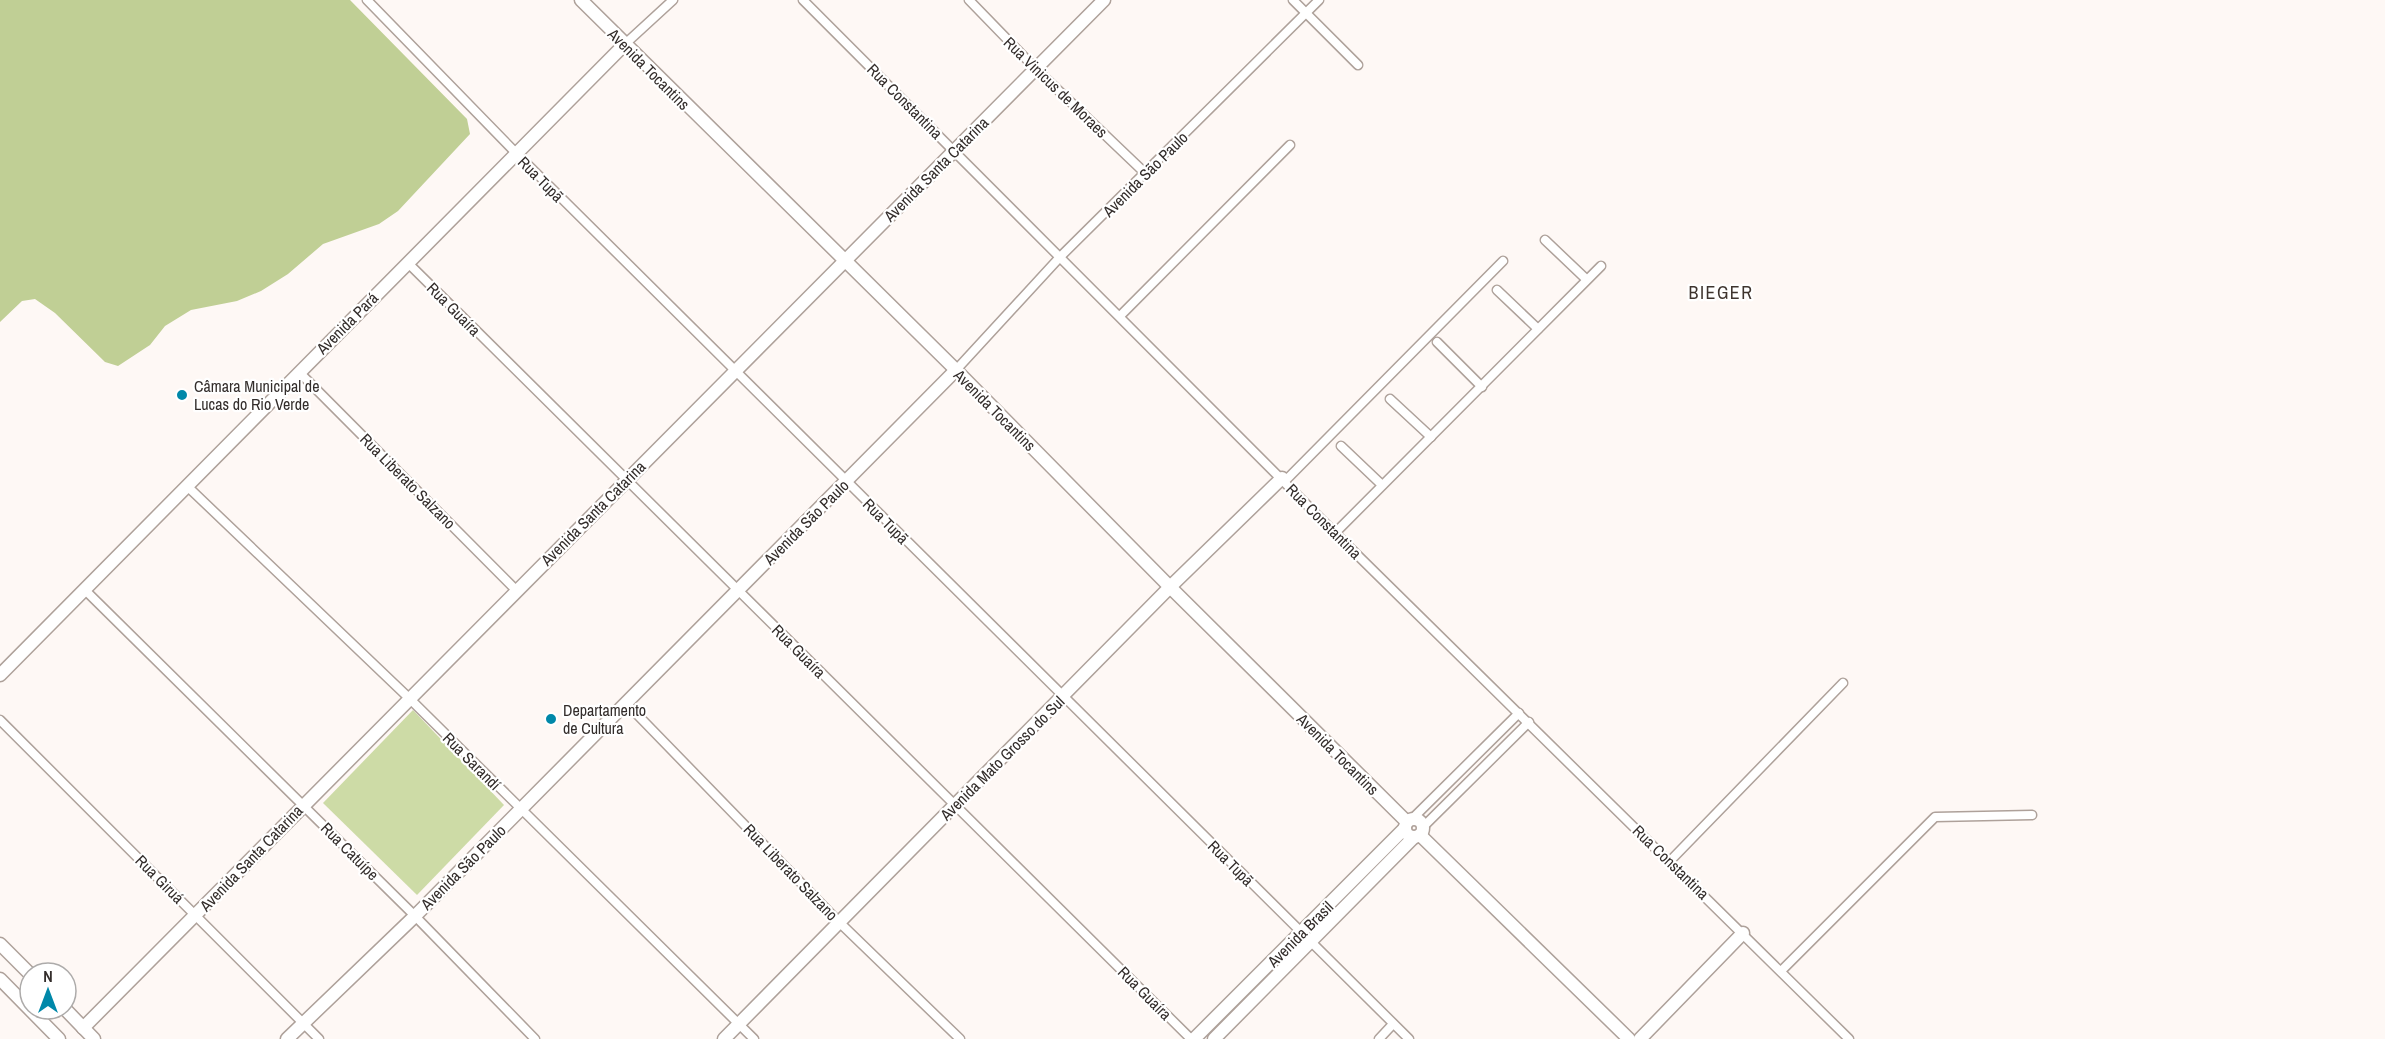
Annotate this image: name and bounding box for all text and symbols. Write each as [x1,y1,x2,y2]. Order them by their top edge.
street label: Avenida Tocantins [603,23,695,115]
street label: Rua Vinicus de Moraes [999,32,1113,142]
street label: Rua Constantina [862,58,948,144]
street label: Avenida Santa Catarina [878,111,994,227]
street label: Avenida São Paulo [1097,127,1192,222]
street label: Rua Tupã [513,151,569,207]
street label: Rua Guaíra [422,277,486,341]
district label: BIEGER [1689,280,1753,305]
street label: Avenida Pará [310,287,383,360]
street label: Avenida Tocantins [949,364,1041,456]
place label: Câmara Municipal de Lucas do Rio Verde [194,375,319,415]
marker: Câmara Municipal de Lucas do Rio Verde [175,388,189,402]
street label: Rua Liberato Salzano [355,428,461,534]
street label: Avenida Santa Catarina [535,455,651,571]
street label: Avenida São Paulo [758,475,853,570]
street label: Rua Constantina [1281,478,1367,564]
street label: Rua Tupã [858,493,914,549]
street label: Rua Guaíra [767,619,831,683]
street label: Avenida Mato Grosso do Sul [934,691,1069,826]
place label: Departamento de Cultura [563,699,646,739]
street label: Avenida Tocantins [1292,708,1384,800]
marker: Departamento de Cultura [544,712,558,726]
street label: Rua Sarandí [438,727,506,795]
street label: Avenida Santa Catarina [194,800,308,917]
street label: Rua Catuípe [316,817,384,885]
street label: Rua Liberato Salzano [739,819,843,925]
street label: Avenida São Paulo [415,820,510,915]
street label: Rua Constantina [1628,820,1715,905]
street label: Rua Tupã [1203,835,1259,891]
street label: Rua Giruá [131,850,190,909]
street label: Avenida Brasil [1261,896,1338,973]
north arrow [18,961,78,1021]
street label: Rua Guaíra [1113,961,1177,1025]
text: N [43,965,53,987]

